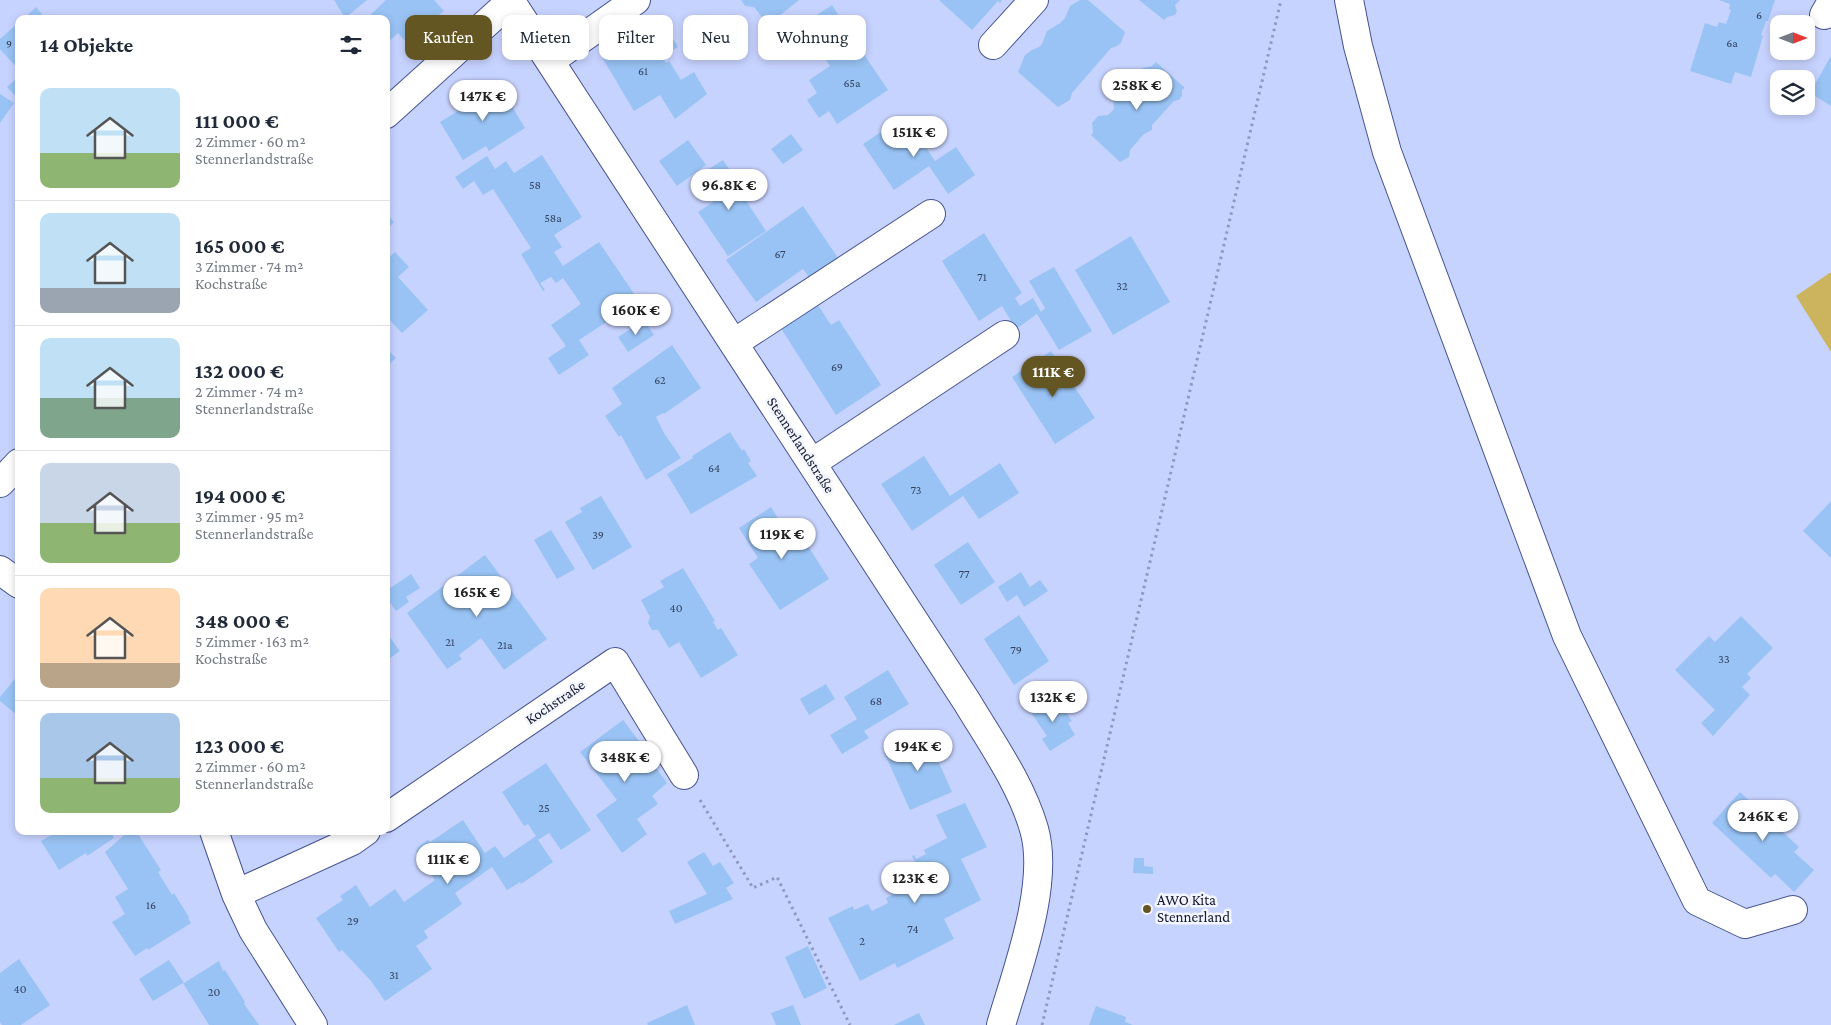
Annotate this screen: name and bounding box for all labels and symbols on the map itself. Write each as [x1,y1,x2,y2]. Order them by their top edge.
house number: 6 [1756,8,1762,22]
north arrow [1770,15,1815,60]
house number: 6a [1726,36,1738,50]
house number: 9 [6,37,12,51]
house number: 61 [638,64,648,78]
pin: 258K € [1096,68,1178,111]
house number: 65a [843,76,861,90]
pin: 147K € [442,80,524,122]
pin: 151K € [873,116,955,158]
pin: 96.8K € [683,168,775,211]
house number: 58 [529,178,541,192]
house number: 58a [544,211,562,225]
house number: 67 [774,247,786,261]
house number: 71 [977,270,987,284]
house number: 32 [1116,279,1128,293]
pin: 160K € [595,294,677,336]
pin: 111K € [1012,356,1094,398]
house number: 69 [831,360,843,374]
house number: 62 [654,373,666,387]
street label: Stennerlandstraße [764,394,838,496]
house number: 64 [708,461,720,475]
house number: 73 [910,483,922,497]
pin: 119K € [741,518,823,560]
house number: 39 [592,528,604,542]
house number: 77 [958,567,970,581]
pin: 165K € [436,576,518,618]
house number: 40 [670,601,683,615]
house number: 21 [445,635,455,649]
house number: 21a [497,638,513,652]
house number: 79 [1010,643,1022,657]
house number: 33 [1718,652,1730,666]
street label: Kochstraße [522,676,588,728]
pin: 132K € [1012,680,1094,723]
house number: 68 [870,694,882,708]
pin: 194K € [877,730,959,772]
pin: 348K € [584,740,666,783]
pin: 246K € [1722,800,1804,842]
house number: 25 [538,801,550,815]
pin: 111K € [407,842,489,885]
pin: 123K € [874,862,956,904]
place label: AWO Kita Stennerland [1157,892,1230,925]
house number: 16 [146,898,156,912]
marker: AWO Kita Stennerland [1141,903,1153,915]
house number: 29 [347,914,359,928]
house number: 74 [907,922,919,936]
house number: 2 [859,934,865,948]
house number: 31 [389,968,399,982]
house number: 40 [14,982,27,996]
house number: 20 [208,985,220,999]

